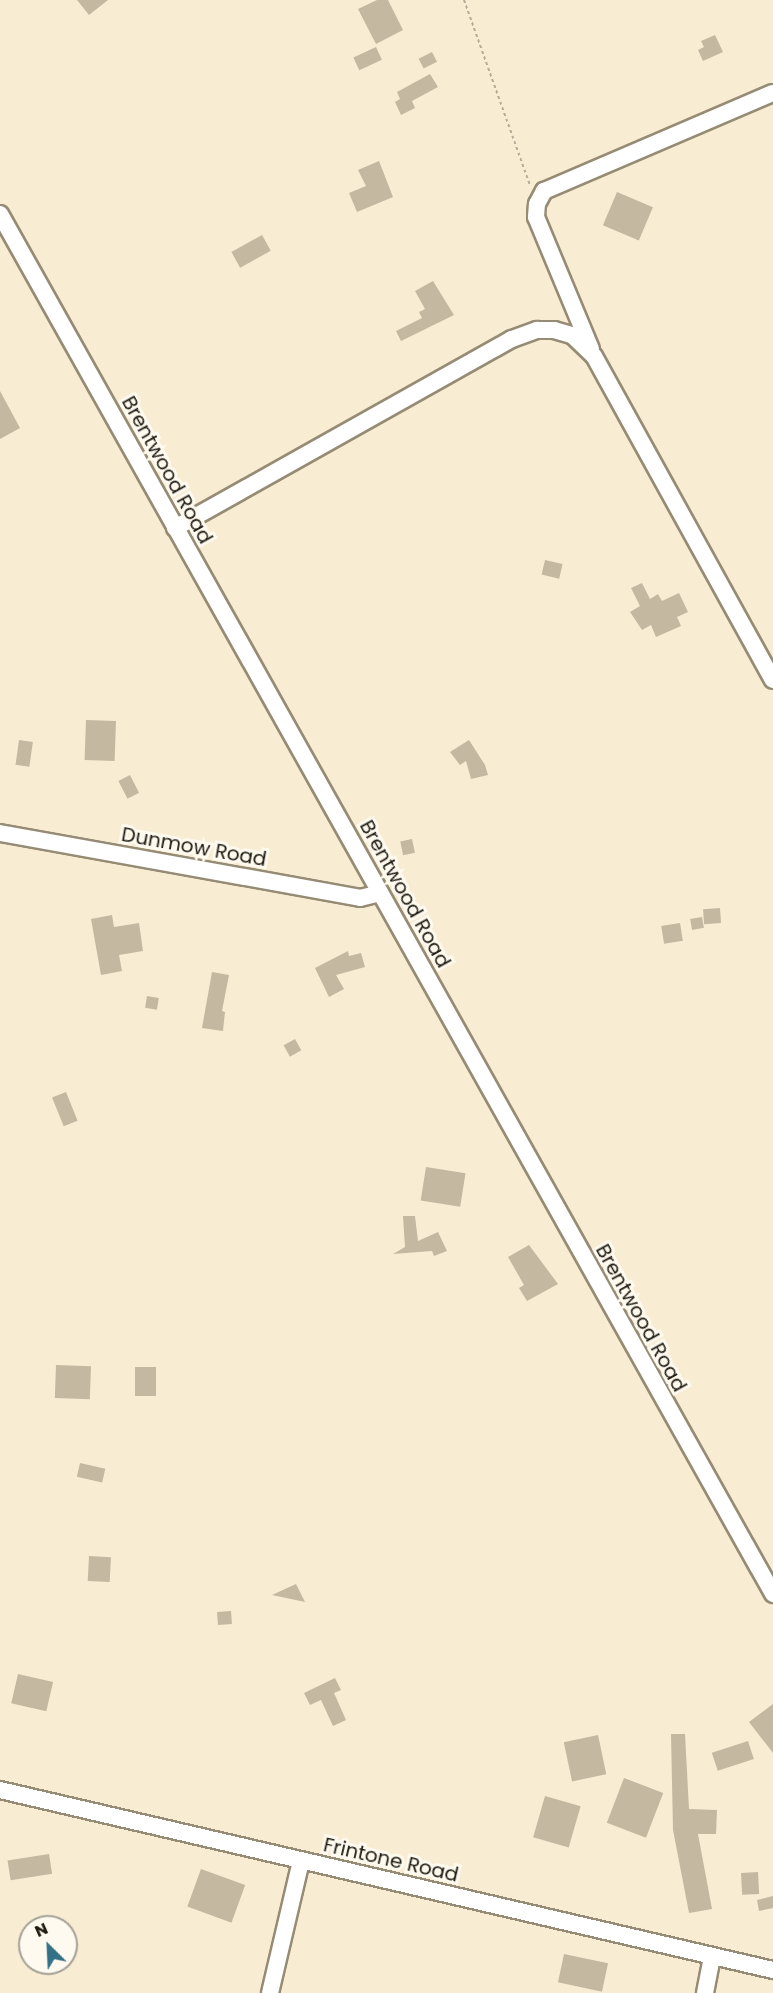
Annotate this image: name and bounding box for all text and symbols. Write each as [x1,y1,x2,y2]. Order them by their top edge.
street label: Brentwood Road [116,392,218,548]
street label: Brentwood Road [354,816,456,972]
street label: Dunmow Road [120,822,268,872]
street label: Brentwood Road [590,1240,692,1396]
street label: Frintone Road [321,1833,461,1887]
north arrow [18,1915,78,1975]
text: N [31,1917,51,1943]

